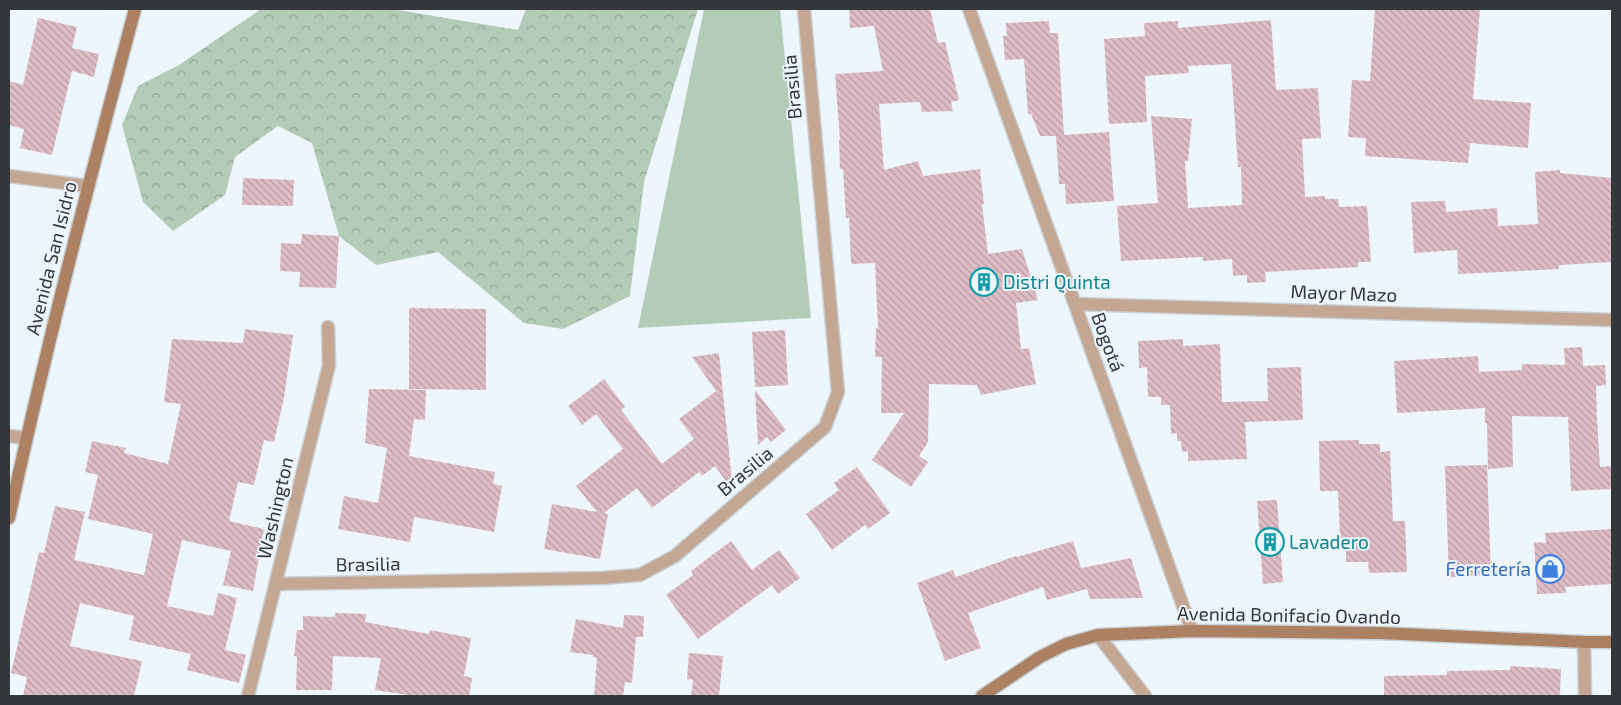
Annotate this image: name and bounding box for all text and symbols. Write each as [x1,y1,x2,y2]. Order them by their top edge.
street label: Brasilia [777,54,806,120]
street label: Avenida San Isidro [20,179,81,337]
building icon: Distri Quinta [969,267,999,297]
place label: Distri Quinta [1003,270,1111,293]
street label: Mayor Mazo [1290,279,1398,306]
street label: Bogotá [1087,309,1130,375]
street label: Brasilia [712,441,777,500]
street label: Washington [252,454,297,561]
building icon: Lavadero [1255,527,1285,557]
place label: Lavadero [1289,530,1369,553]
street label: Brasilia [335,551,401,576]
shop icon: Ferretería [1535,554,1565,584]
place label: Ferretería [1445,557,1531,580]
street label: Avenida Bonifacio Ovando [1177,601,1401,628]

